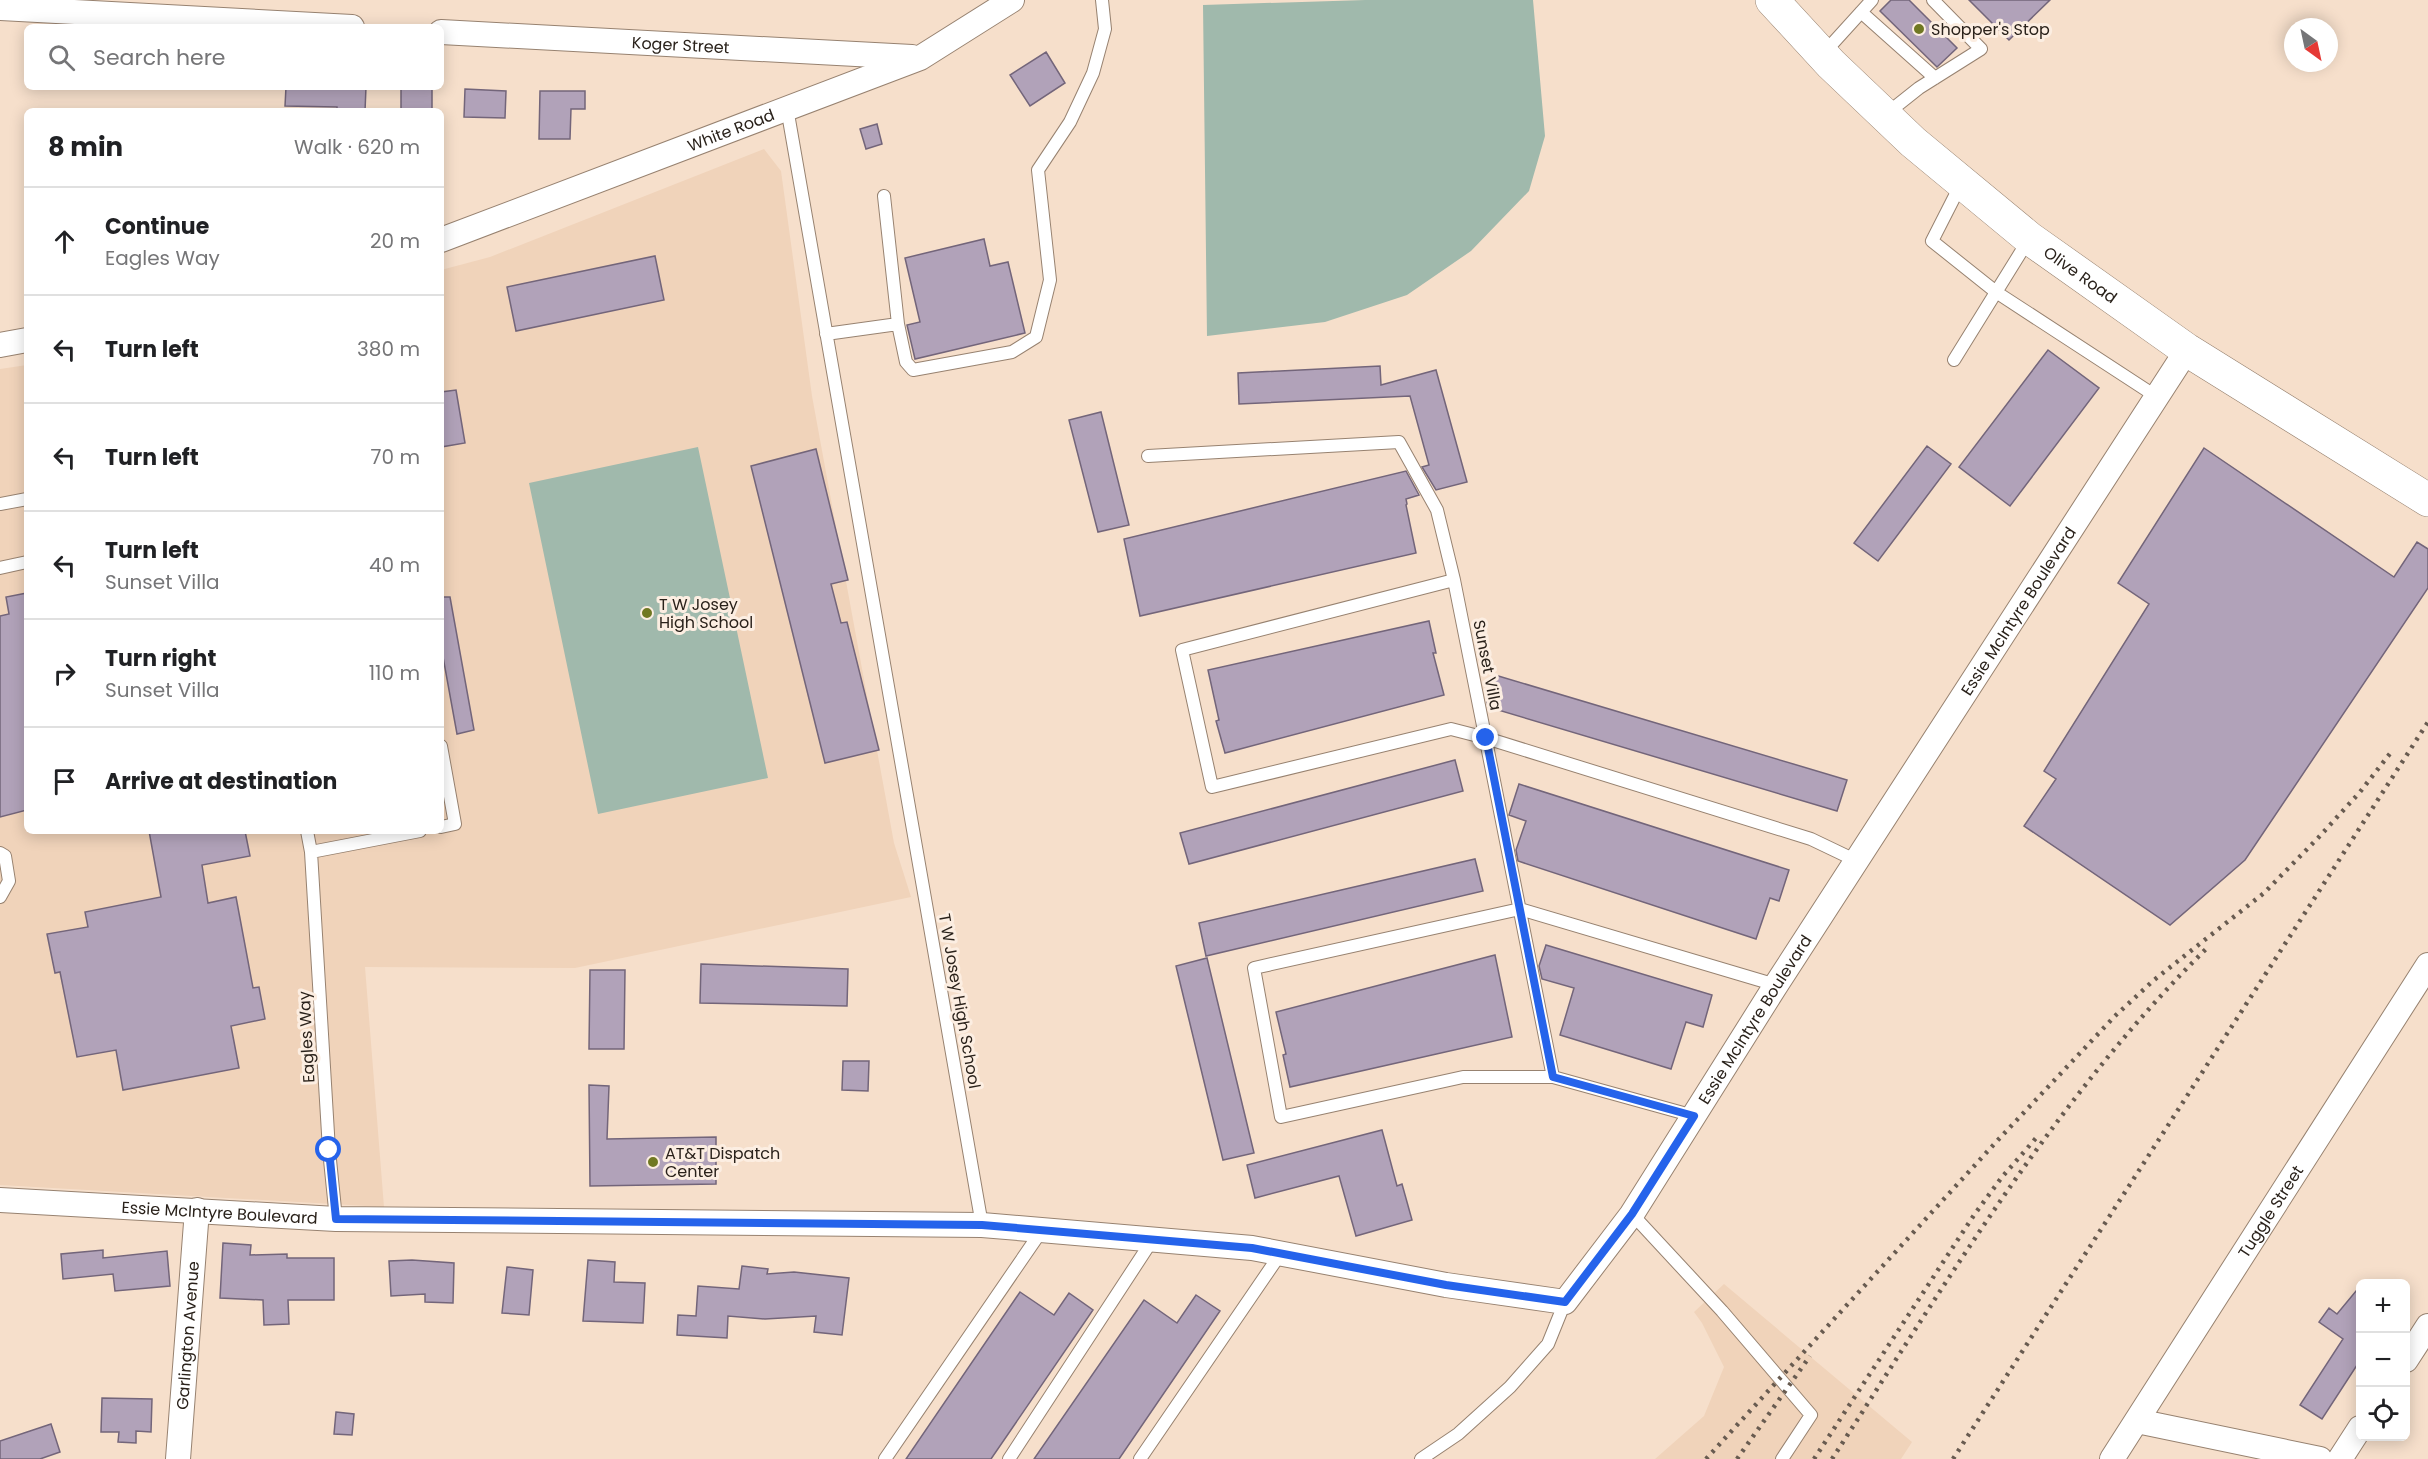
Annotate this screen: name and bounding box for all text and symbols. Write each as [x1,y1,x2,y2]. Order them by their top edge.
place label: Shopper's Stop [1931,18,2050,41]
north arrow [2284,18,2338,72]
marker: Shopper's Stop [1912,22,1926,36]
search box [24,24,444,90]
street label: Koger Street [631,31,730,59]
icon: search [45,41,78,74]
text: Search here [93,42,226,73]
street label: White Road [684,103,778,157]
text: 8 min [48,129,123,165]
text: Walk · 620 m [294,133,420,161]
text: Continue [105,211,209,242]
icon: ahead [48,225,81,258]
text: 20 m [370,227,420,255]
street label: Olive Road [2039,241,2122,309]
text: Eagles Way [105,244,220,272]
icon: left [48,333,81,366]
text: Turn left [105,334,199,365]
text: 380 m [357,335,420,363]
icon: left [48,441,81,474]
text: Turn left [105,442,199,473]
text: 70 m [371,443,420,471]
street label: Essie McIntyre Boulevard [1956,522,2082,700]
text: Turn left [105,535,199,566]
icon: left [48,549,81,582]
text: 40 m [369,551,420,579]
text: Sunset Villa [105,568,220,596]
place label: T W Josey High School [659,593,753,634]
marker: T W Josey High School [640,606,654,620]
street label: Sunset Villa [1467,618,1508,712]
text: Turn right [105,643,216,674]
icon: right [48,657,81,690]
text: 110 m [369,659,420,687]
text: Sunset Villa [105,676,220,704]
route end [1472,724,1498,750]
icon: arrive [48,765,81,798]
text: Arrive at destination [105,766,337,797]
street label: T W Josey High School [933,912,986,1090]
street label: Essie McIntyre Boulevard [1693,930,1818,1109]
street label: Eagles Way [293,991,320,1083]
route start [315,1136,341,1162]
place label: AT&T Dispatch Center [665,1142,780,1183]
marker: AT&T Dispatch Center [646,1155,660,1169]
street label: Tuggle Street [2233,1161,2309,1262]
street label: Essie McIntyre Boulevard [121,1196,318,1230]
street label: Garlington Avenue [171,1260,205,1411]
map controls [2356,1279,2410,1441]
button: + [2356,1279,2410,1333]
button: − [2356,1333,2410,1387]
button: locate [2356,1387,2410,1441]

